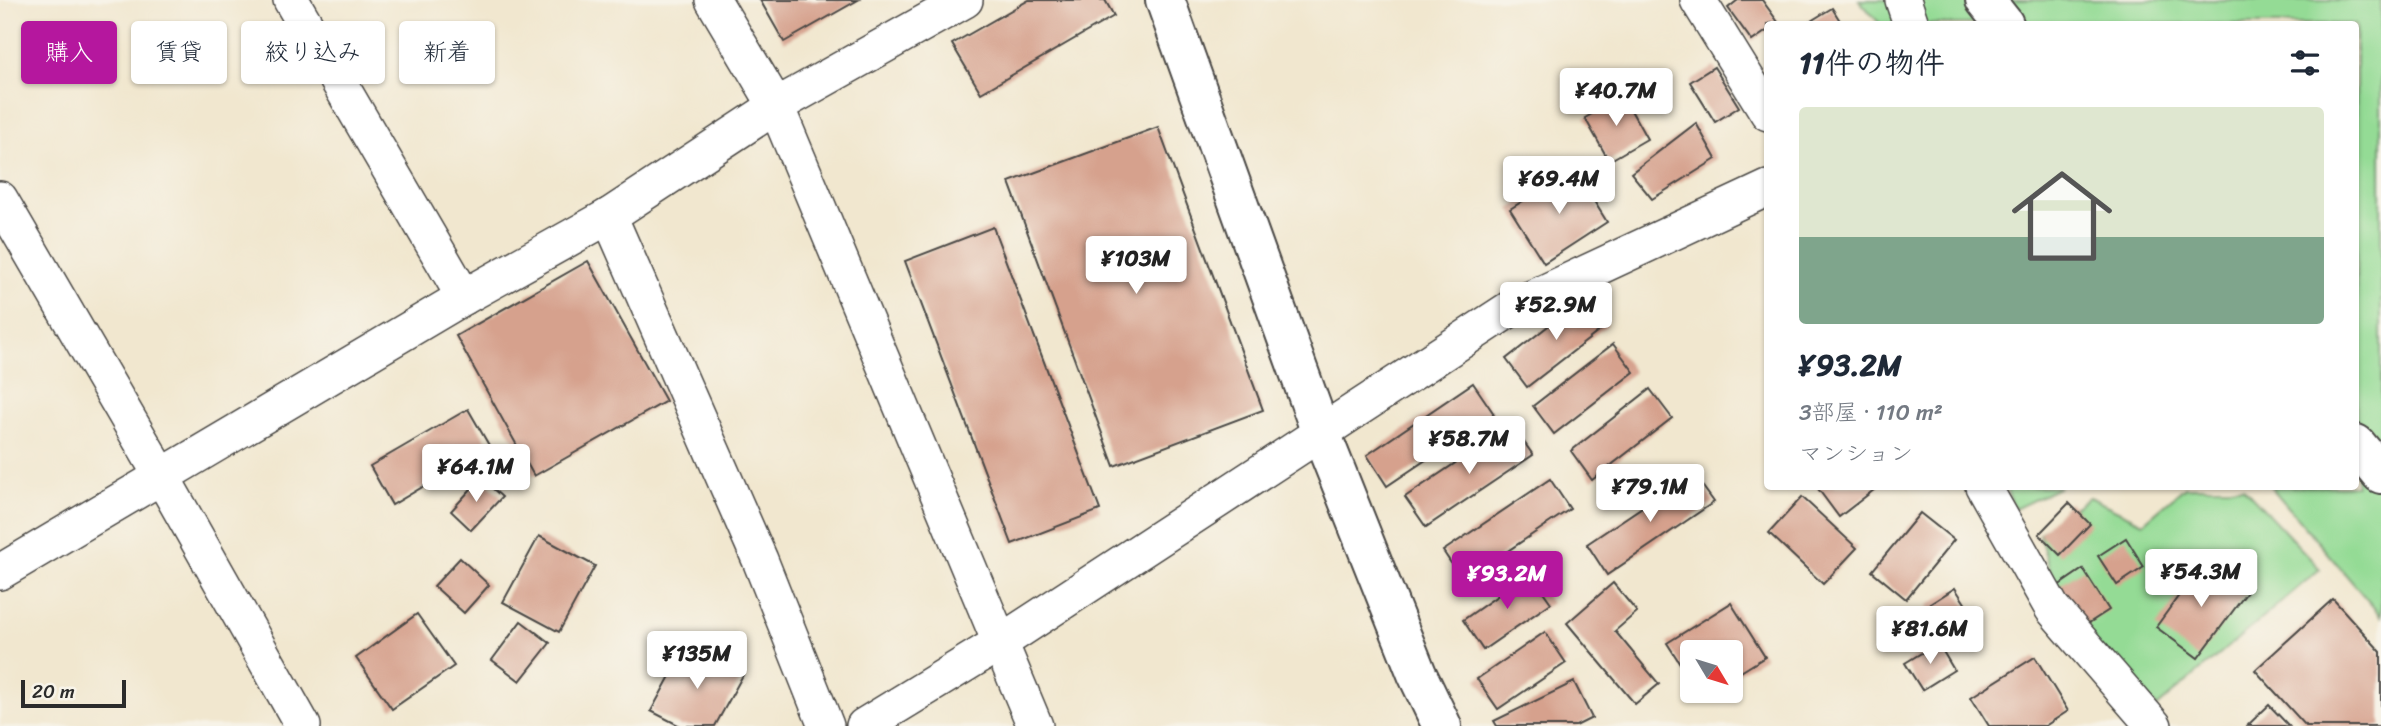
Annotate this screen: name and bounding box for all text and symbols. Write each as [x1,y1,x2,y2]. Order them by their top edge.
chip: 購入 [21,21,117,84]
chip: 賃貸 [131,21,227,84]
chip: 絞り込み [241,21,385,84]
chip: 新着 [399,21,495,84]
text: 11件の物件 [1799,36,1945,90]
icon: filters [2286,44,2324,82]
pin: ¥40.7M [1559,68,1673,128]
text: ¥40.7M [1576,70,1656,111]
icon: home [1999,153,2125,279]
pin: ¥69.4M [1502,156,1616,216]
text: ¥69.4M [1519,158,1599,199]
pin: ¥103M [1087,236,1185,296]
text: ¥103M [1102,238,1170,279]
pin: ¥52.9M [1499,282,1613,342]
text: ¥52.9M [1516,284,1596,325]
text: ¥93.2M [1799,338,1901,392]
text: 3部屋 · 110 m² [1799,392,1943,433]
pin: ¥58.7M [1412,416,1526,476]
text: ¥58.7M [1429,418,1509,459]
text: マンション [1799,433,1913,474]
pin: ¥64.1M [419,444,533,504]
text: ¥64.1M [438,446,514,487]
pin: ¥79.1M [1593,464,1707,524]
text: ¥79.1M [1612,466,1688,507]
pin: ¥54.3M [2144,550,2258,609]
text: ¥54.3M [2161,551,2241,592]
pin: ¥93.2M [1450,552,1564,611]
text: ¥93.2M [1468,553,1546,594]
pin: ¥81.6M [1873,606,1987,666]
text: ¥81.6M [1892,608,1968,649]
pin: ¥135M [648,632,746,691]
text: ¥135M [663,633,731,674]
north arrow [1680,640,1743,704]
map controls [1680,640,1743,703]
text: 20 m [32,675,75,708]
scale bar [21,677,126,709]

